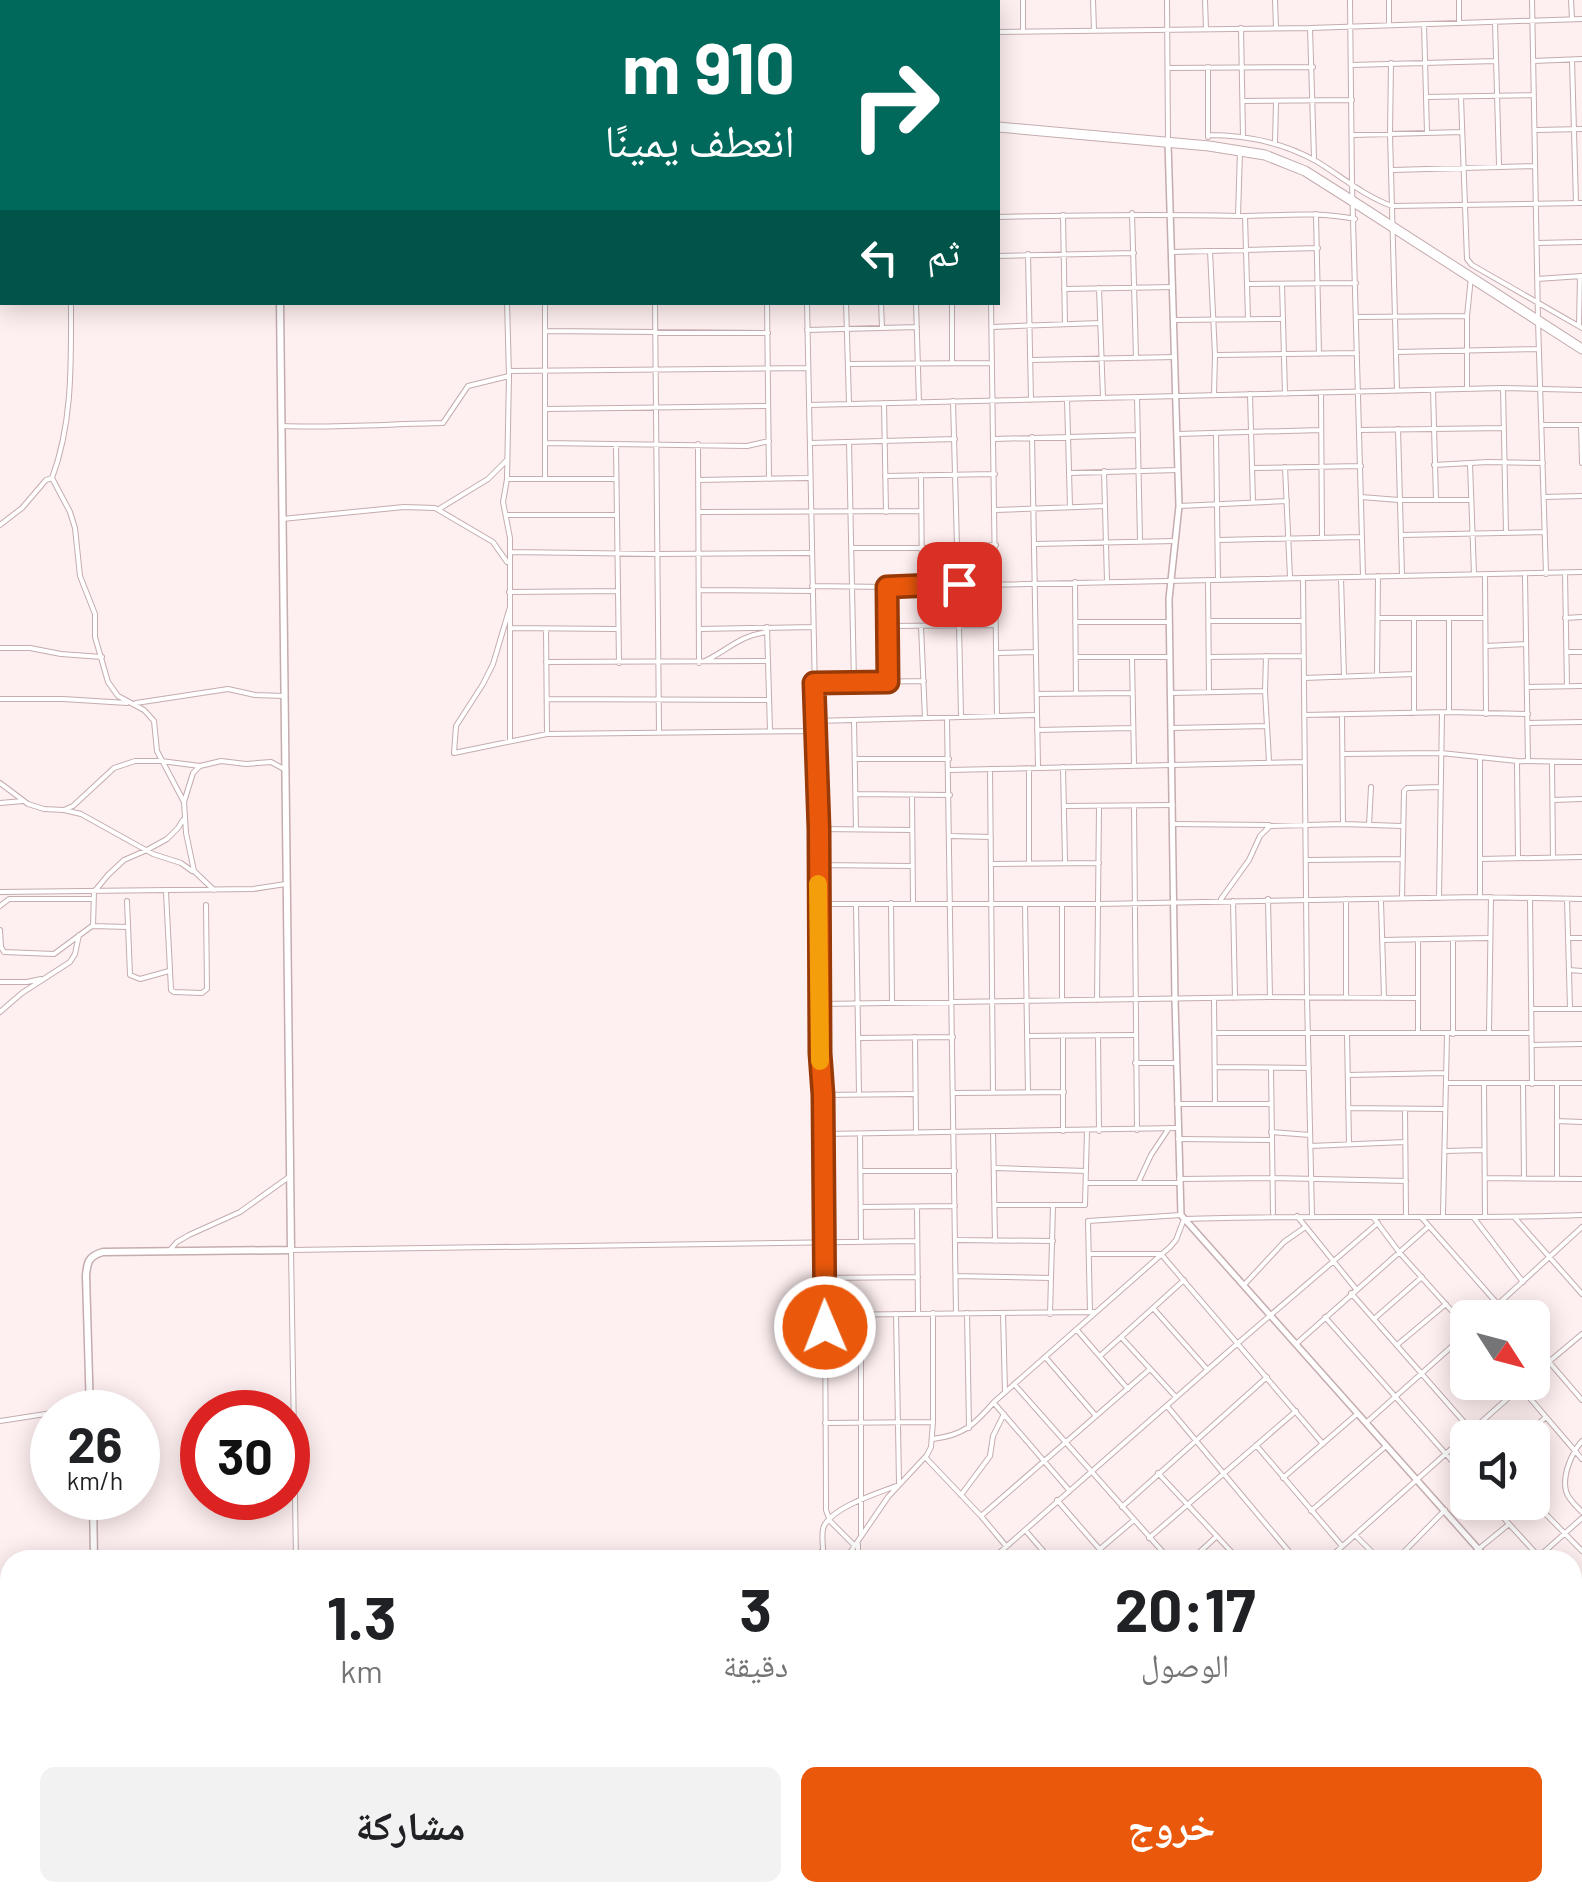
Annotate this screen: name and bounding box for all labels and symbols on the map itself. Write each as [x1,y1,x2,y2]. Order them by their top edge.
pin [917,542,1002,627]
position arrow [773,1275,877,1379]
north arrow [1450,1300,1550,1400]
speed limit sign: 30 [180,1390,310,1520]

